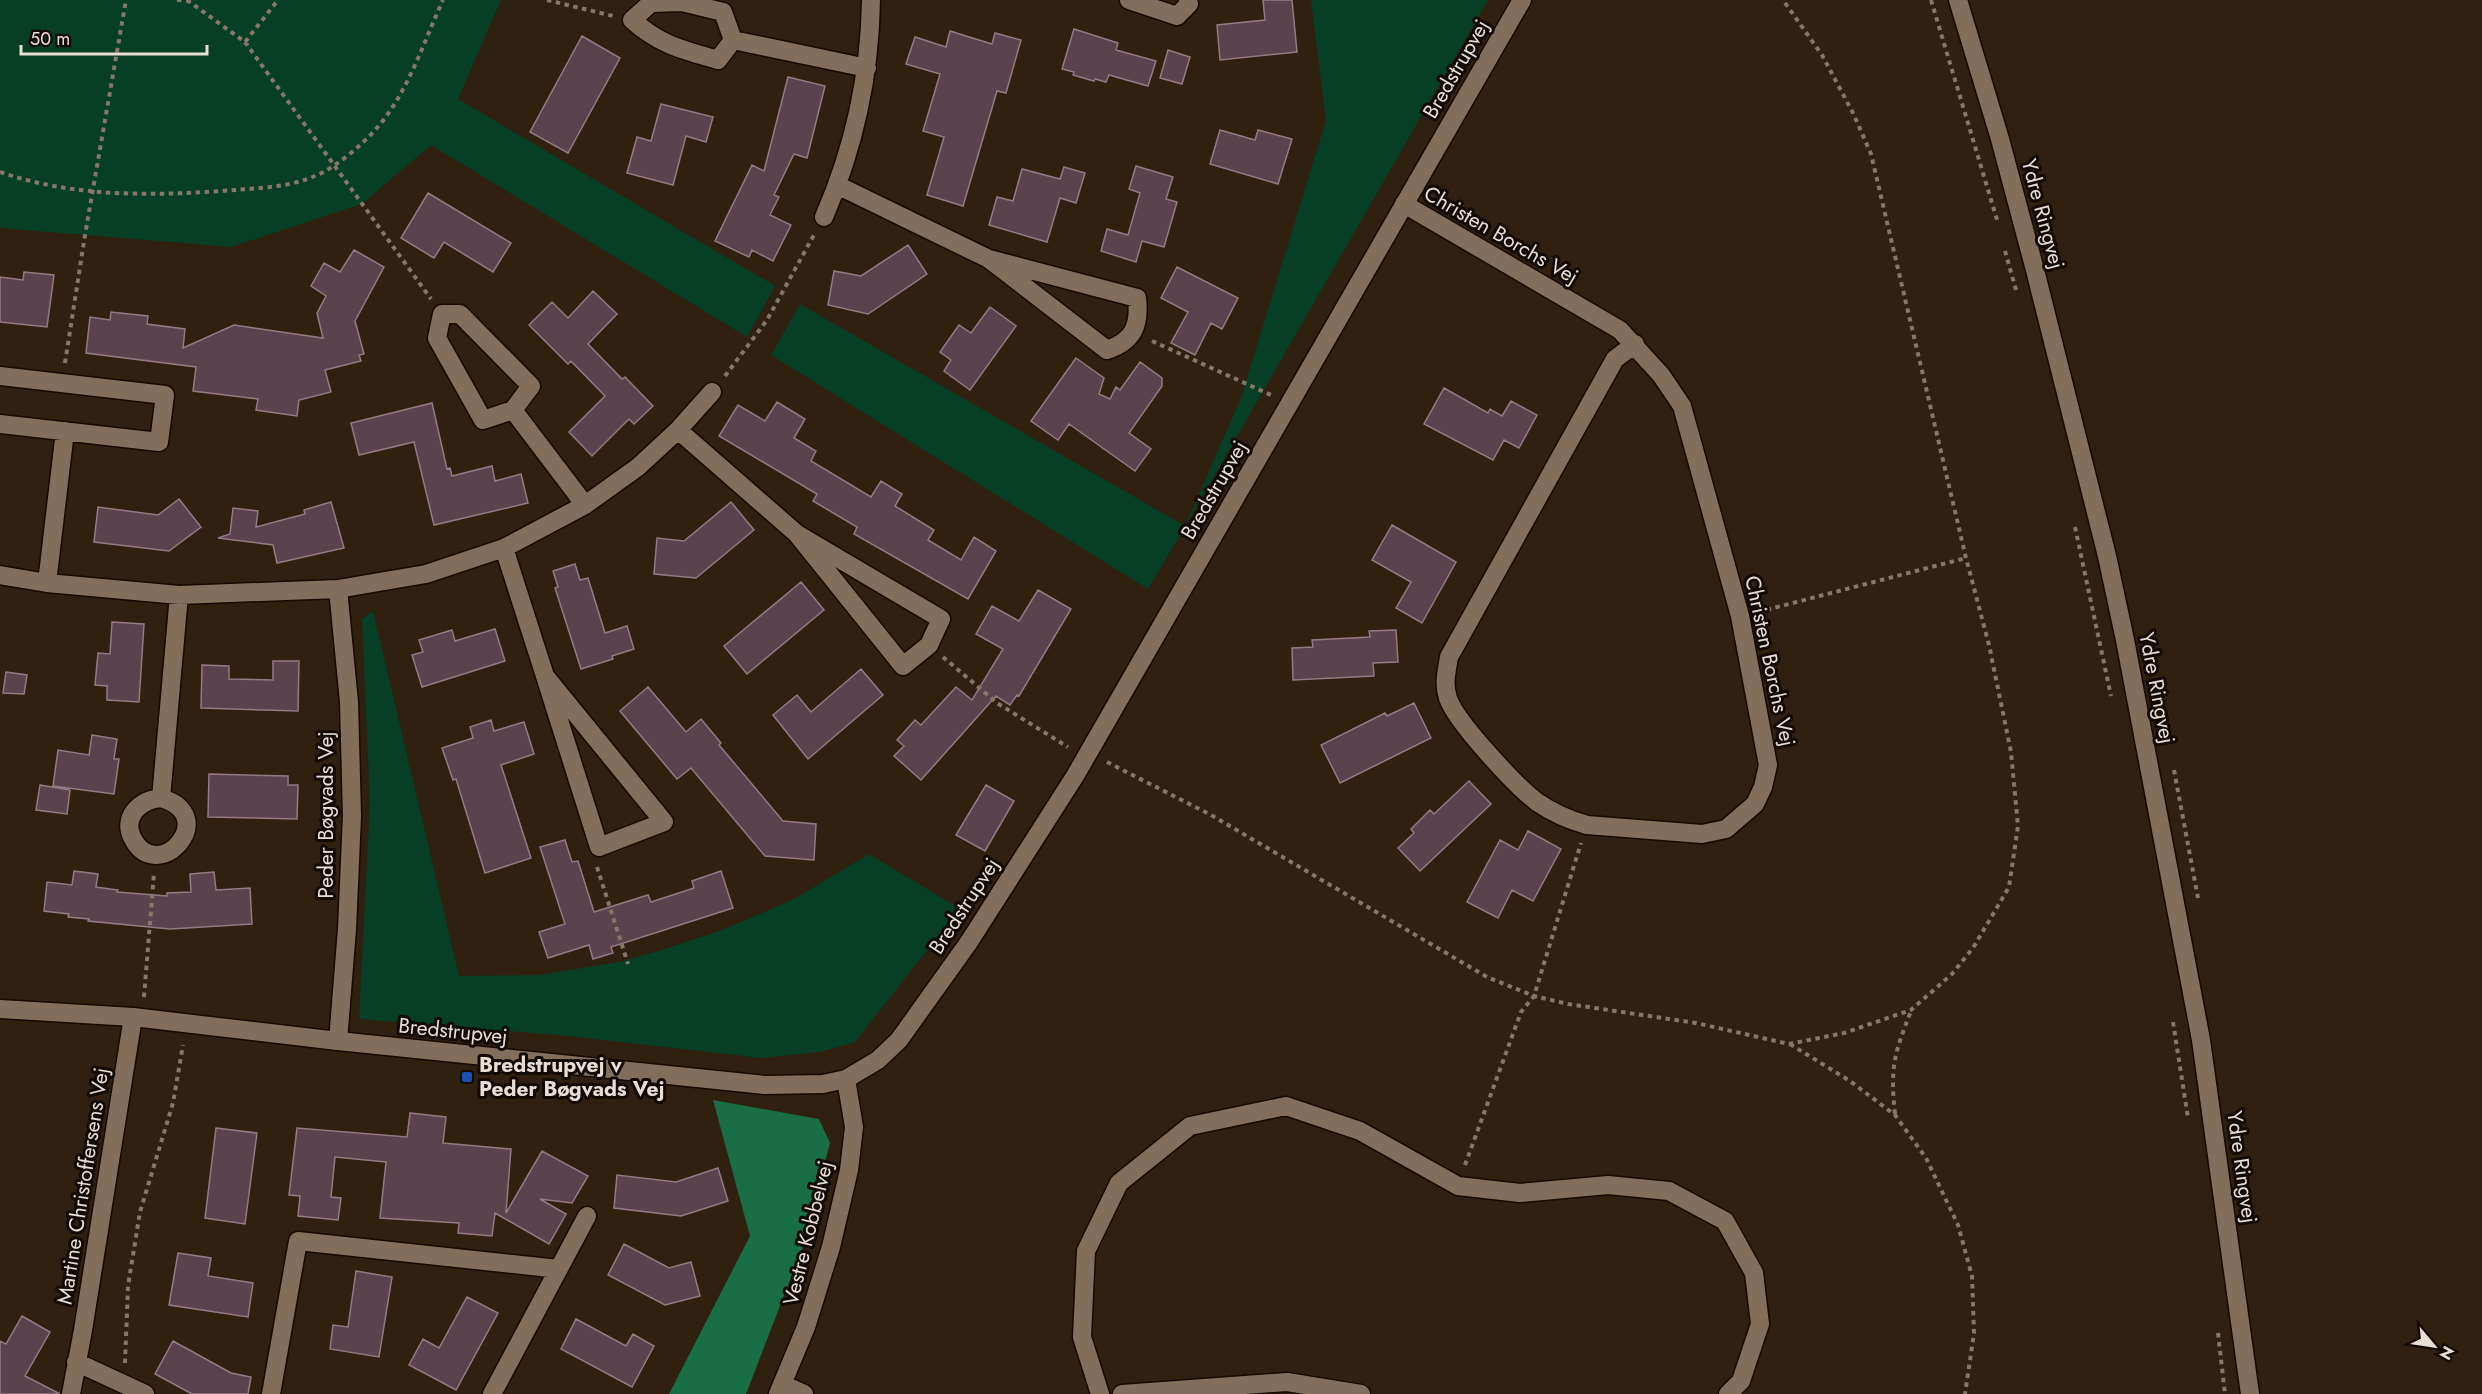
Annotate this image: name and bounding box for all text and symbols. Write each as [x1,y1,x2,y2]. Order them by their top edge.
street label: Bredstrupvej [1416,14,1496,124]
scale bar [21,18,207,56]
text: 50 m [30,26,70,52]
street label: Ydre Ringvej [2014,156,2072,272]
street label: Christen Borchs Vej [1418,179,1584,291]
street label: Bredstrupvej [1174,435,1254,545]
street label: Christen Borchs Vej [1737,573,1803,749]
street label: Ydre Ringvej [2131,630,2183,746]
street label: Peder Bøgvads Vej [311,731,341,899]
street label: Bredstrupvej [922,852,1006,960]
street label: Bredstrupvej [397,1010,509,1052]
place label: Bredstrupvej v Peder Bøgvads Vej [479,1050,664,1104]
street label: Martine Christoffersens Vej [49,1065,117,1307]
marker: Bredstrupvej v Peder Bøgvads Vej [460,1070,474,1084]
street label: Ydre Ringvej [2219,1109,2265,1225]
street label: Vestre Kobbelvej [776,1158,840,1308]
north arrow [2404,1316,2464,1376]
text: N [2434,1342,2460,1364]

